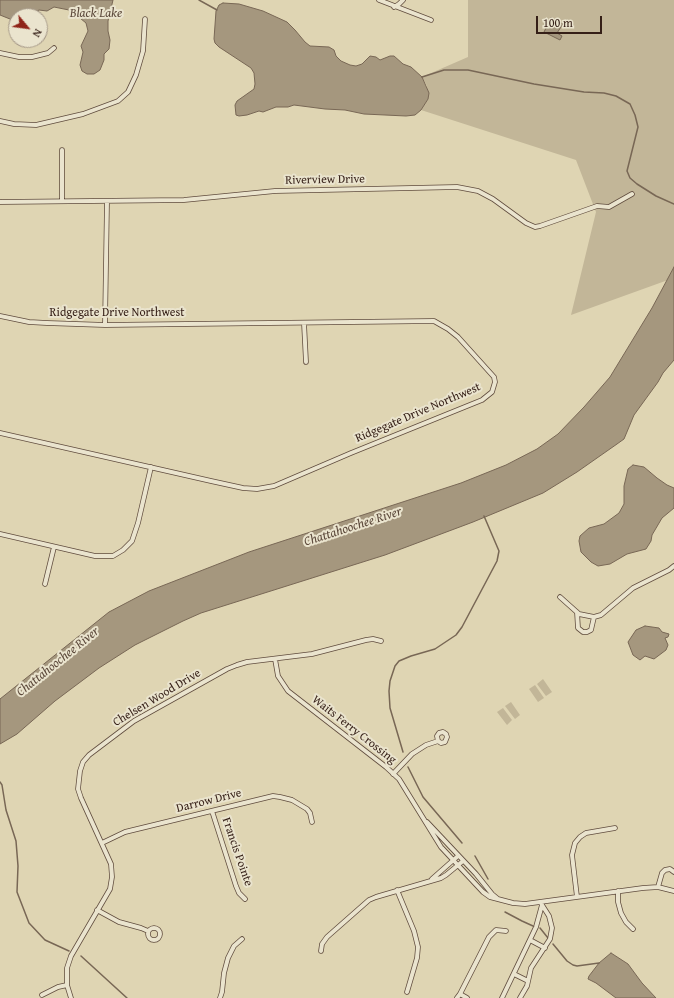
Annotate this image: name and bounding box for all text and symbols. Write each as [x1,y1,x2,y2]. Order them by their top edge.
water label: Black Lake [70,6,122,22]
north arrow [8,8,48,48]
scale bar [538,8,604,34]
text: 100 m [543,14,573,31]
text: N [29,26,46,40]
street label: Riverview Drive [285,172,365,188]
street label: Ridgegate Drive Northwest [50,306,184,320]
street label: Ridgegate Drive Northwest [353,380,483,446]
water label: Chattahoochee River [302,504,404,550]
water label: Chattahoochee River [14,624,102,700]
street label: Chelsen Wood Drive [110,666,204,730]
street label: Waits Ferry Crossing [309,693,399,767]
street label: Darrow Drive [175,786,243,816]
street label: Francis Pointe [219,816,255,888]

